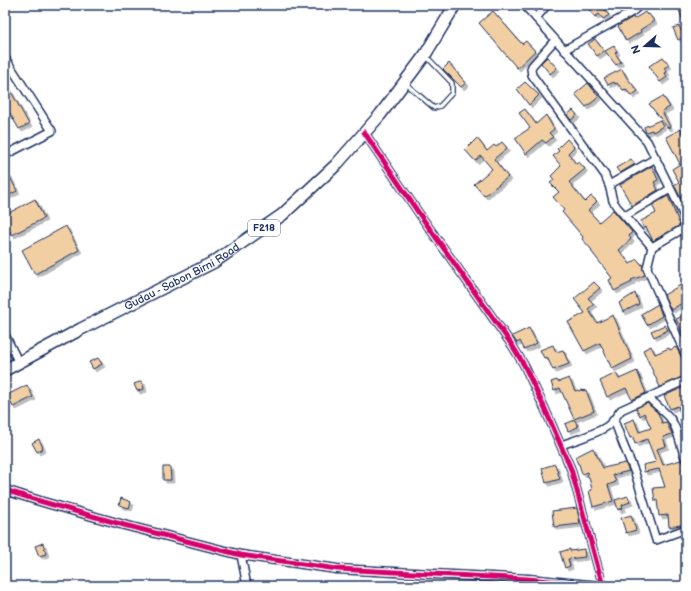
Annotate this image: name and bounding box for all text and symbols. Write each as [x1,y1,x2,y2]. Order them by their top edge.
north arrow [625,26,665,66]
text: N [629,43,644,55]
road number: F218 [248,220,280,236]
street label: Gudau - Sabon Birni Road [122,240,242,313]

